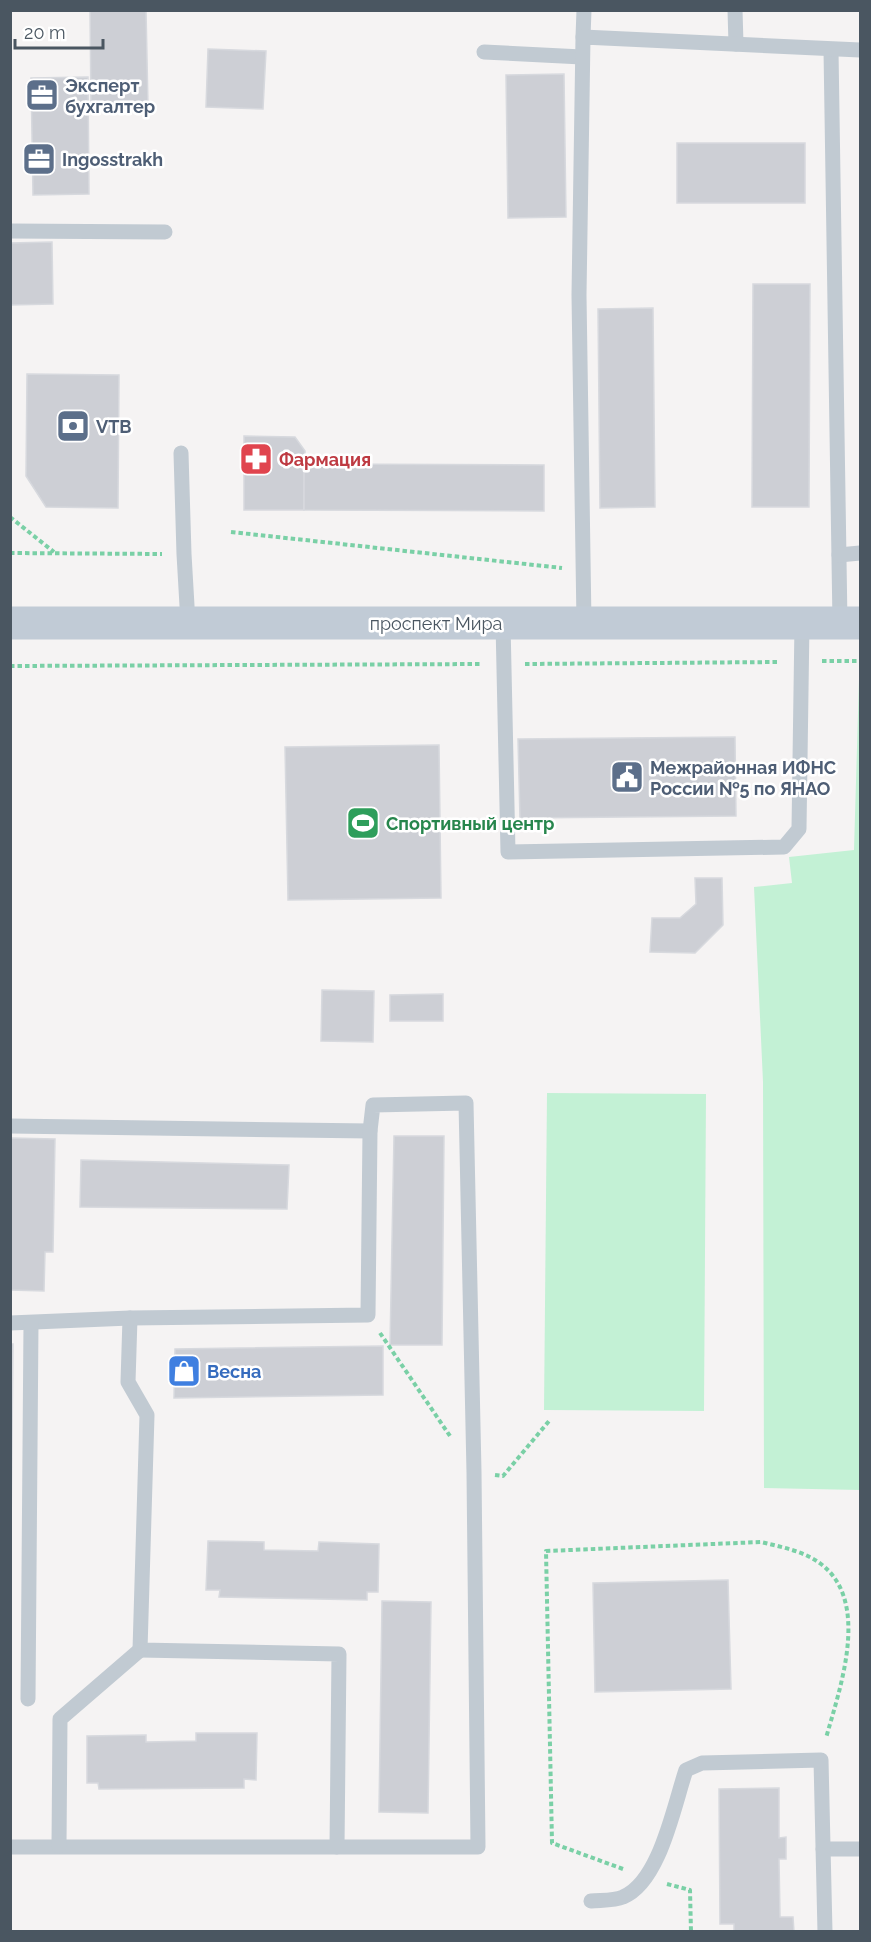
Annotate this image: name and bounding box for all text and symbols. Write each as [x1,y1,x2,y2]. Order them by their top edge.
scale bar [15,12,104,50]
text: 20 m [24,22,66,43]
place label: Эксперт бухгалтер [65,75,155,117]
office icon: Эксперт бухгалтер [24,77,60,113]
office icon: Ingosstrakh [21,141,57,177]
place label: Ingosstrakh [62,149,163,170]
bank icon: VTB [55,408,91,444]
place label: VTB [96,416,132,437]
pharmacy icon: Фармация [238,441,274,477]
place label: Фармация [279,449,371,470]
street label: проспект Мира [370,613,502,634]
place label: Межрайонная ИФНС России №5 по ЯНАО [650,757,836,799]
public building icon: Межрайонная ИФНС России №5 по ЯНАО [609,759,645,795]
sports icon: Спортивный центр [345,805,381,841]
place label: Спортивный центр [386,813,554,834]
shop icon: Весна [166,1353,202,1389]
place label: Весна [207,1361,261,1382]

